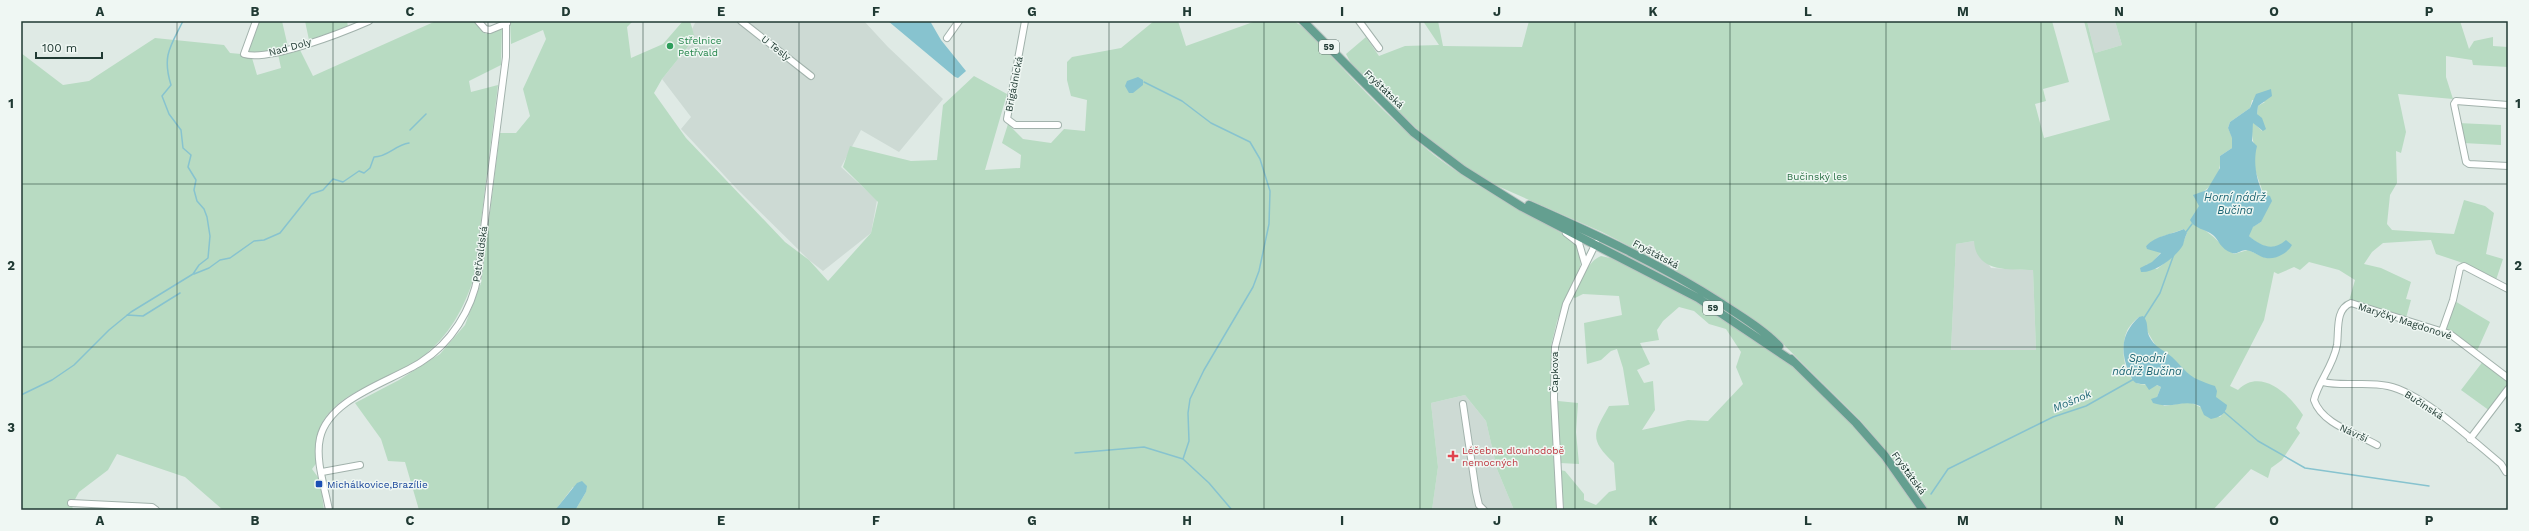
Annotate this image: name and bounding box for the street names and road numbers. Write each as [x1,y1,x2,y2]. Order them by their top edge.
street label: U Tesly [759,33,794,63]
street label: Nad Doly [267,36,313,58]
road number: 59 [1319,40,1339,54]
street label: Brigádnická [1003,55,1025,113]
street label: Fryštátská [1362,68,1406,111]
street label: Petřvaldská [471,225,489,283]
street label: Fryštátská [1631,237,1681,271]
road number: 59 [1703,301,1723,315]
street label: Maryčky Magdonové [2357,301,2453,341]
street label: Čapkova [1549,351,1560,393]
street label: Bučinská [2403,388,2446,422]
street label: Návrší [2338,422,2370,444]
street label: Fryštátská [1890,449,1928,497]

